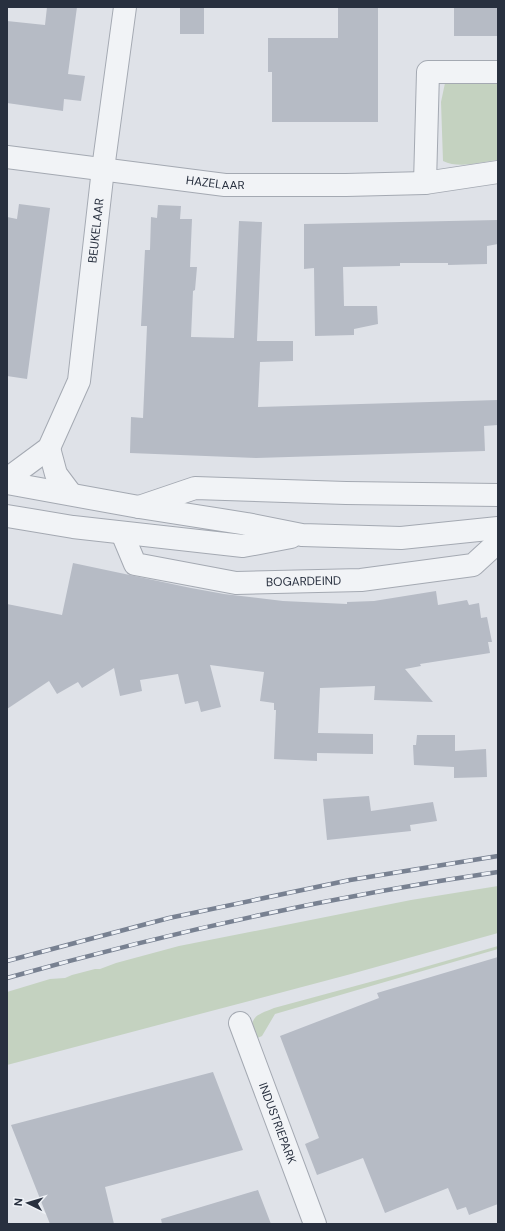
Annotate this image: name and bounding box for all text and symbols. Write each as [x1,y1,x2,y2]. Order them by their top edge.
street label: HAZELAAR [185,172,245,193]
street label: BEUKELAAR [84,197,108,264]
street label: BOGARDEIND [266,572,341,590]
street label: INDUSTRIEPARK [255,1080,300,1166]
north arrow [8,1183,48,1223]
text: N [11,1198,25,1207]

